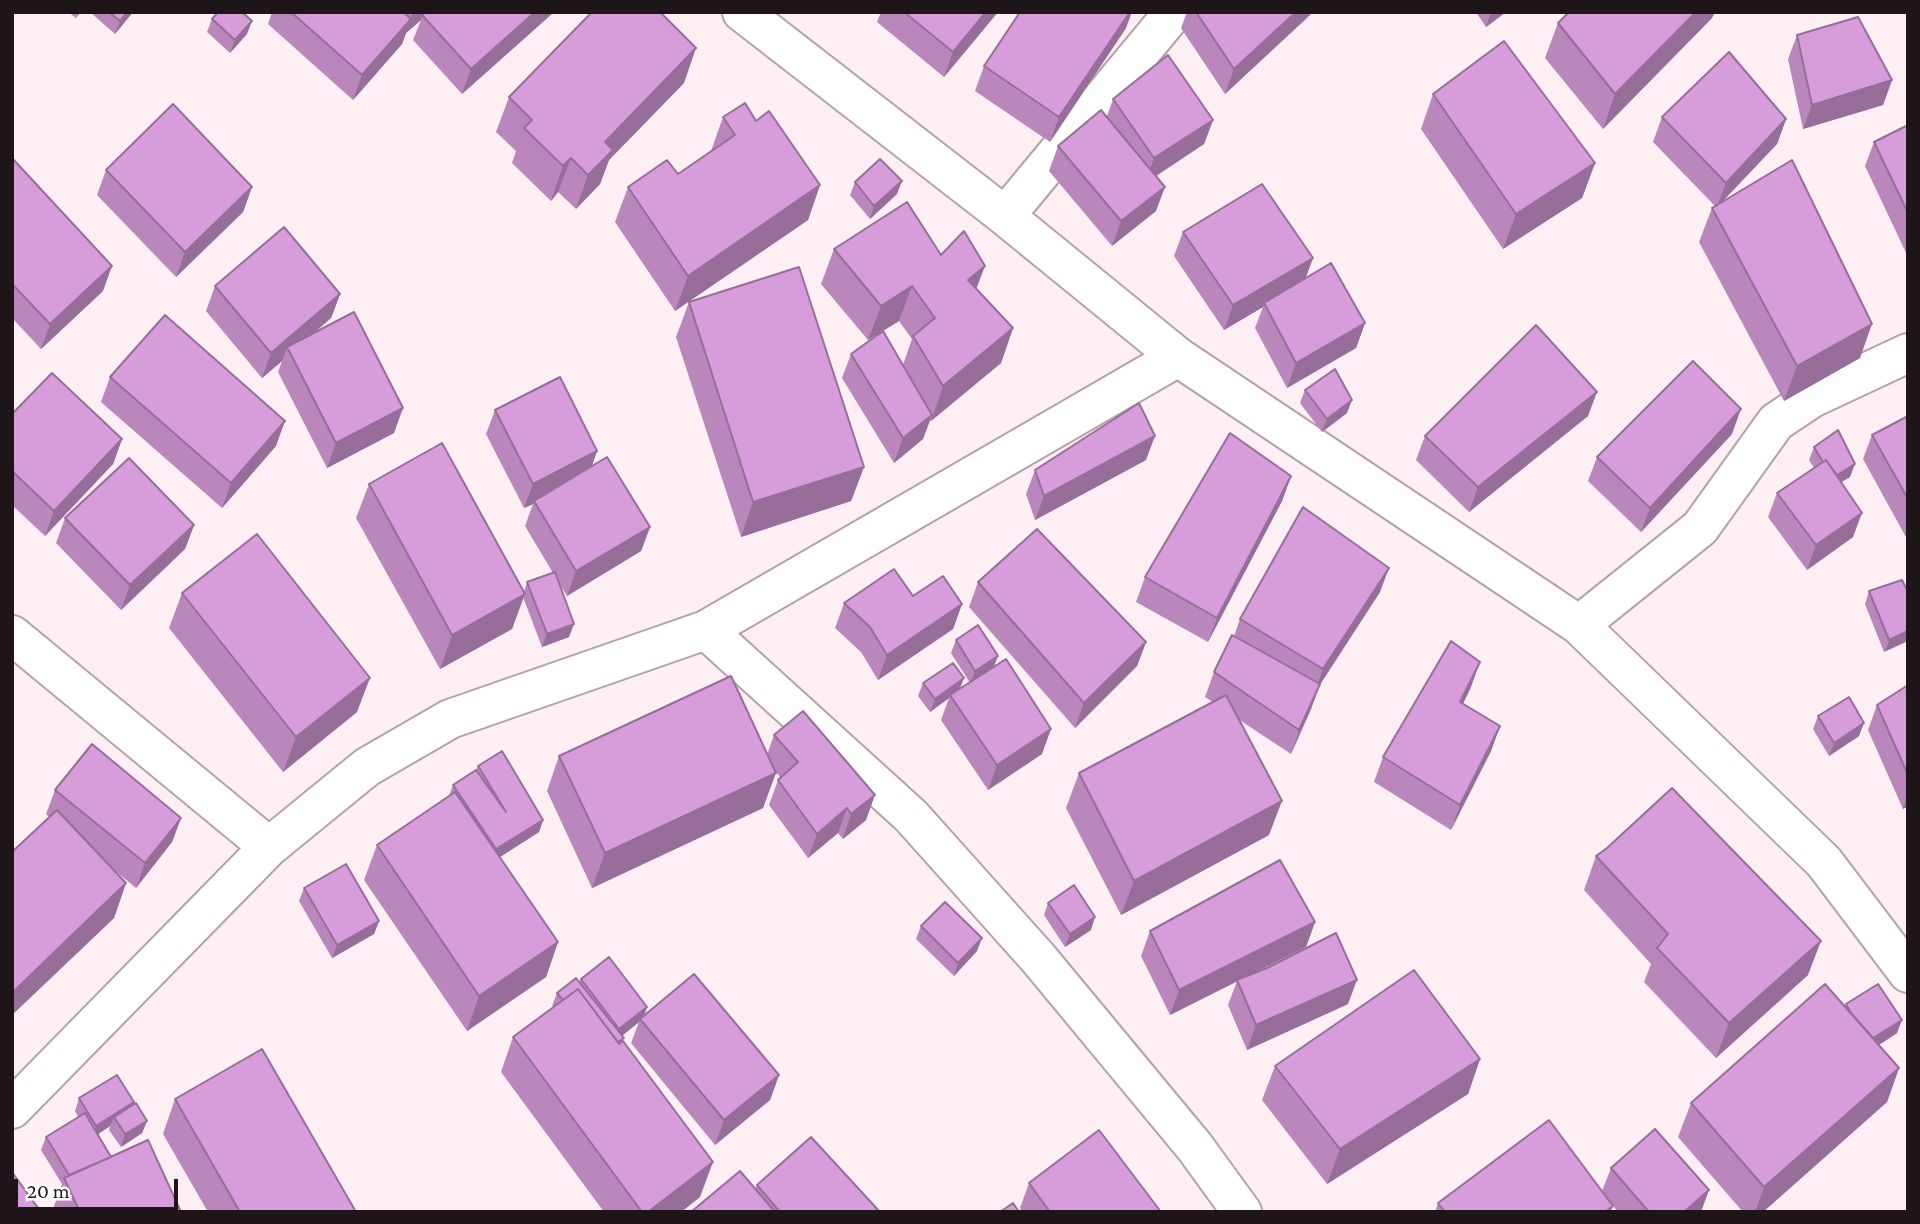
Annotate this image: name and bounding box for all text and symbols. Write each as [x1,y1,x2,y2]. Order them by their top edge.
scale bar [18,1164,182,1208]
text: 20 m [27,1179,70,1203]

